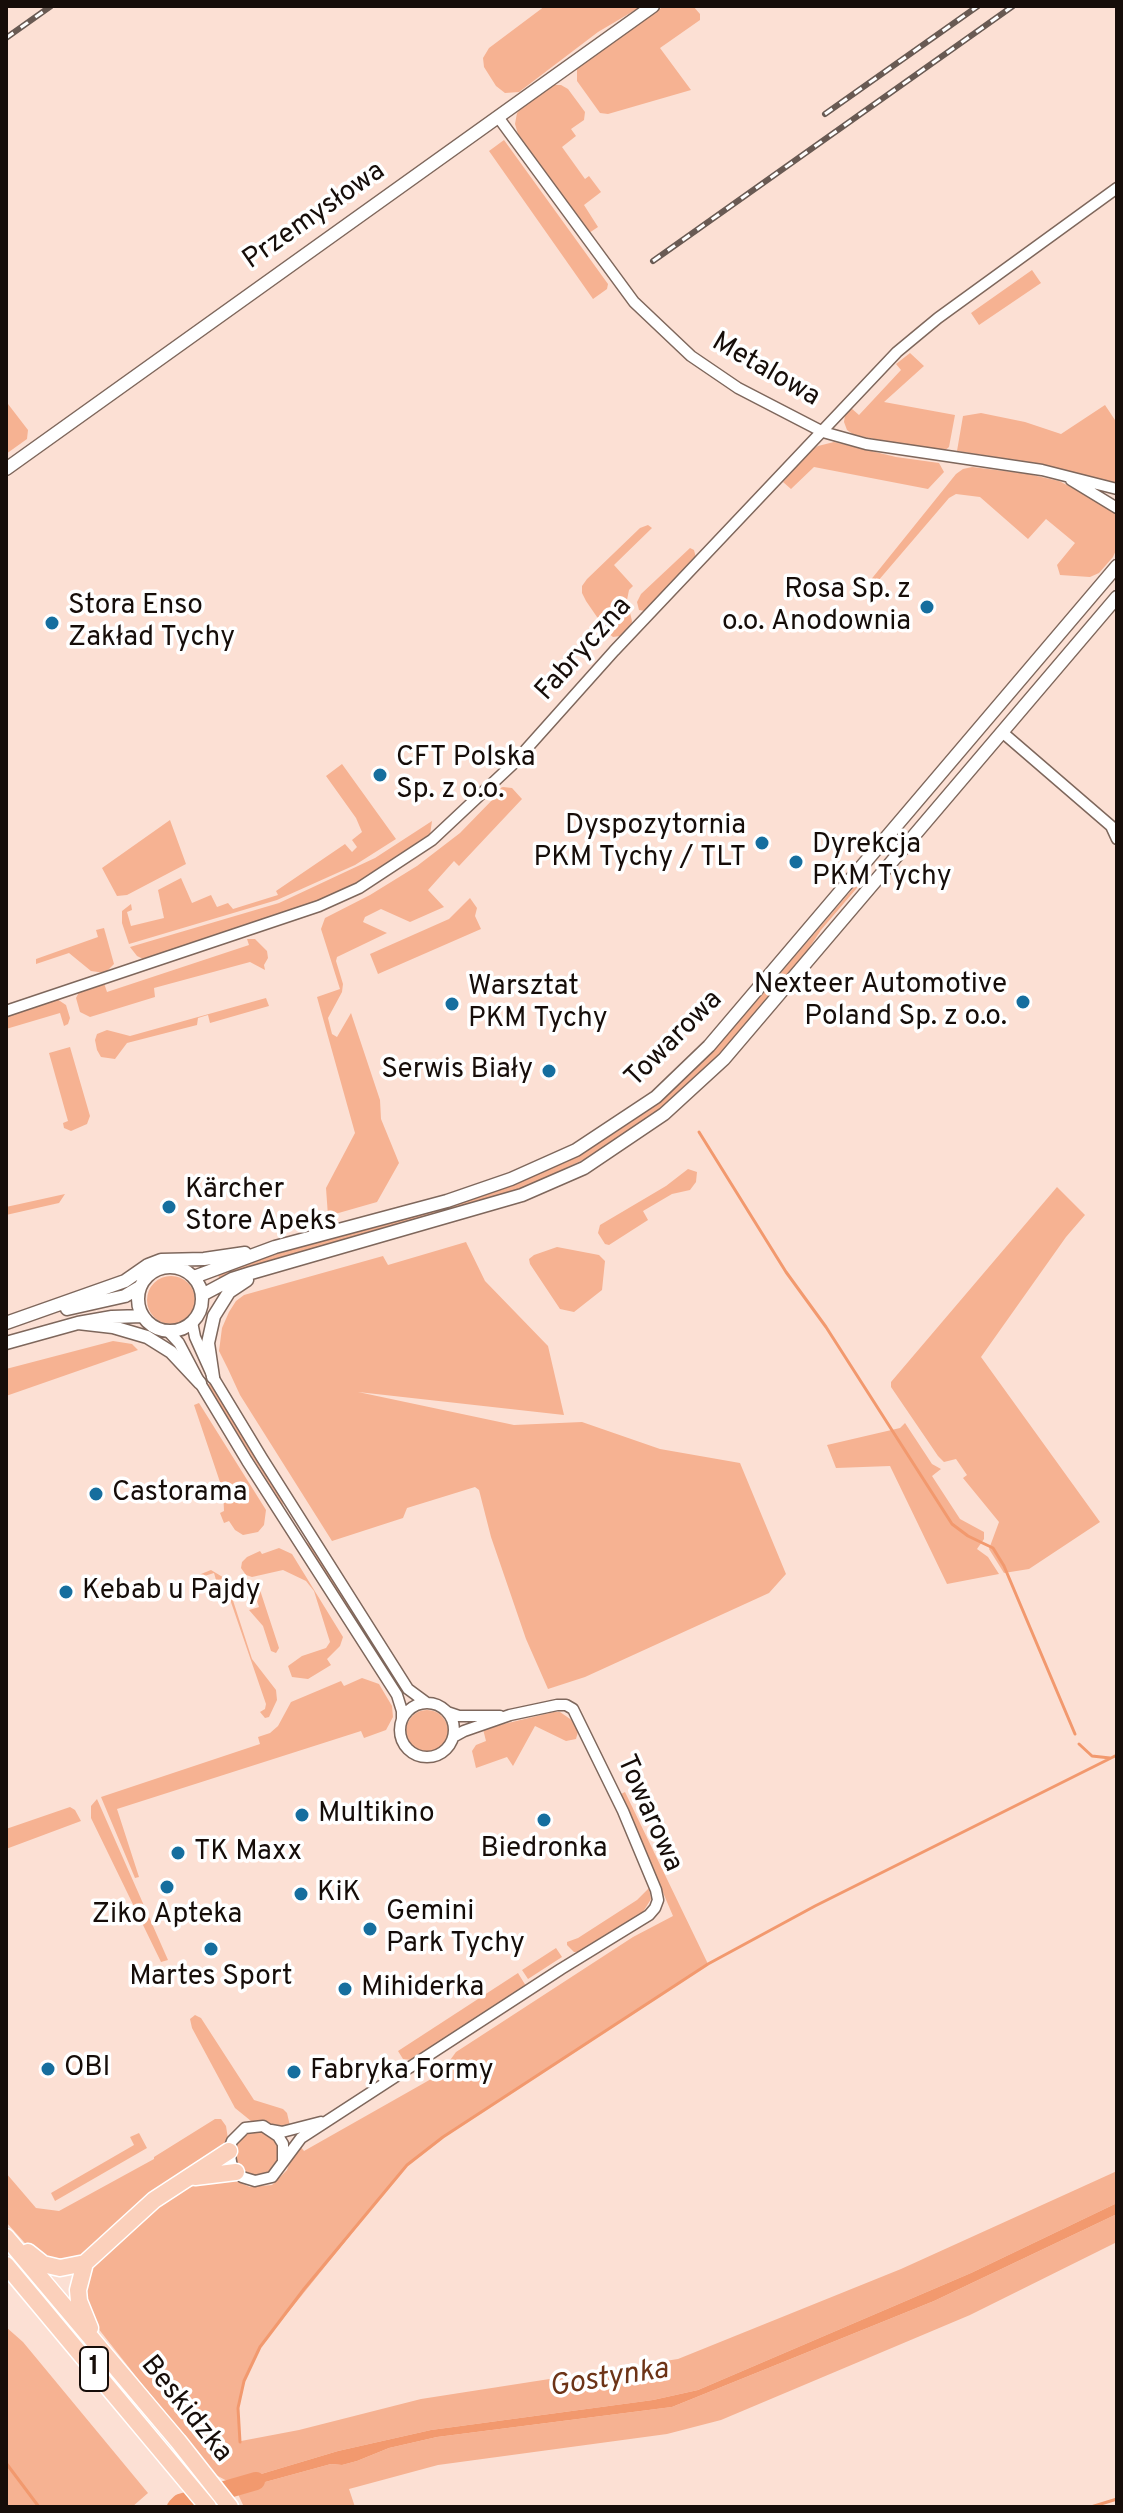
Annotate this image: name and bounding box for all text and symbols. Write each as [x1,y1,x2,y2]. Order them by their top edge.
street label: Przemysłowa [238,156,392,278]
street label: Metalowa [705,327,825,415]
place label: Rosa Sp. z o.o. Anodownia [722,574,911,640]
place label: Stora Enso Zakład Tychy [68,590,235,656]
street label: Fabryczna [530,591,640,709]
marker: Rosa Sp. z o.o. Anodownia [918,598,936,616]
marker: Stora Enso Zakład Tychy [43,614,61,632]
place label: CFT Polska Sp. z o.o. [396,742,536,808]
marker: CFT Polska Sp. z o.o. [371,766,389,784]
place label: Dyspozytornia PKM Tychy / TLT [534,810,746,876]
place label: Dyrekcja PKM Tychy [812,829,952,895]
marker: Dyspozytornia PKM Tychy / TLT [753,834,771,852]
marker: Dyrekcja PKM Tychy [787,853,805,871]
place label: Nexteer Automotive Poland Sp. z o.o. [754,969,1007,1035]
place label: Warsztat PKM Tychy [468,971,608,1037]
street label: Towarowa [619,984,731,1096]
marker: Nexteer Automotive Poland Sp. z o.o. [1014,993,1032,1011]
marker: Warsztat PKM Tychy [443,995,461,1013]
place label: Serwis Biały [381,1054,533,1088]
marker: Serwis Biały [540,1062,558,1080]
place label: Kärcher Store Apeks [185,1174,337,1240]
marker: Kärcher Store Apeks [160,1198,178,1216]
place label: Castorama [112,1477,247,1511]
marker: Castorama [87,1485,105,1503]
place label: Kebab u Pajdy [82,1575,261,1609]
marker: Kebab u Pajdy [57,1583,75,1601]
street label: Towarowa [607,1751,689,1877]
place label: Multikino [318,1798,435,1832]
marker: Multikino [293,1806,311,1824]
marker: Biedronka [535,1811,553,1829]
place label: Biedronka [480,1833,608,1867]
place label: TK Maxx [194,1836,302,1870]
marker: TK Maxx [169,1844,187,1862]
place label: KiK [317,1877,361,1911]
marker: Ziko Apteka [158,1878,176,1896]
marker: KiK [292,1885,310,1903]
place label: Gemini Park Tychy [386,1896,525,1962]
place label: Ziko Apteka [92,1899,242,1933]
marker: Gemini Park Tychy [361,1920,379,1938]
marker: Martes Sport [202,1940,220,1958]
place label: Martes Sport [129,1961,293,1995]
place label: Mihiderka [361,1972,484,2006]
marker: Mihiderka [336,1980,354,1998]
place label: OBI [64,2052,110,2086]
place label: Fabryka Formy [310,2055,493,2089]
marker: OBI [39,2060,57,2078]
marker: Fabryka Formy [285,2063,303,2081]
road number: 1 [80,2347,108,2391]
street label: Beskidzka [132,2350,238,2470]
water label: Gostynka [547,2353,671,2407]

